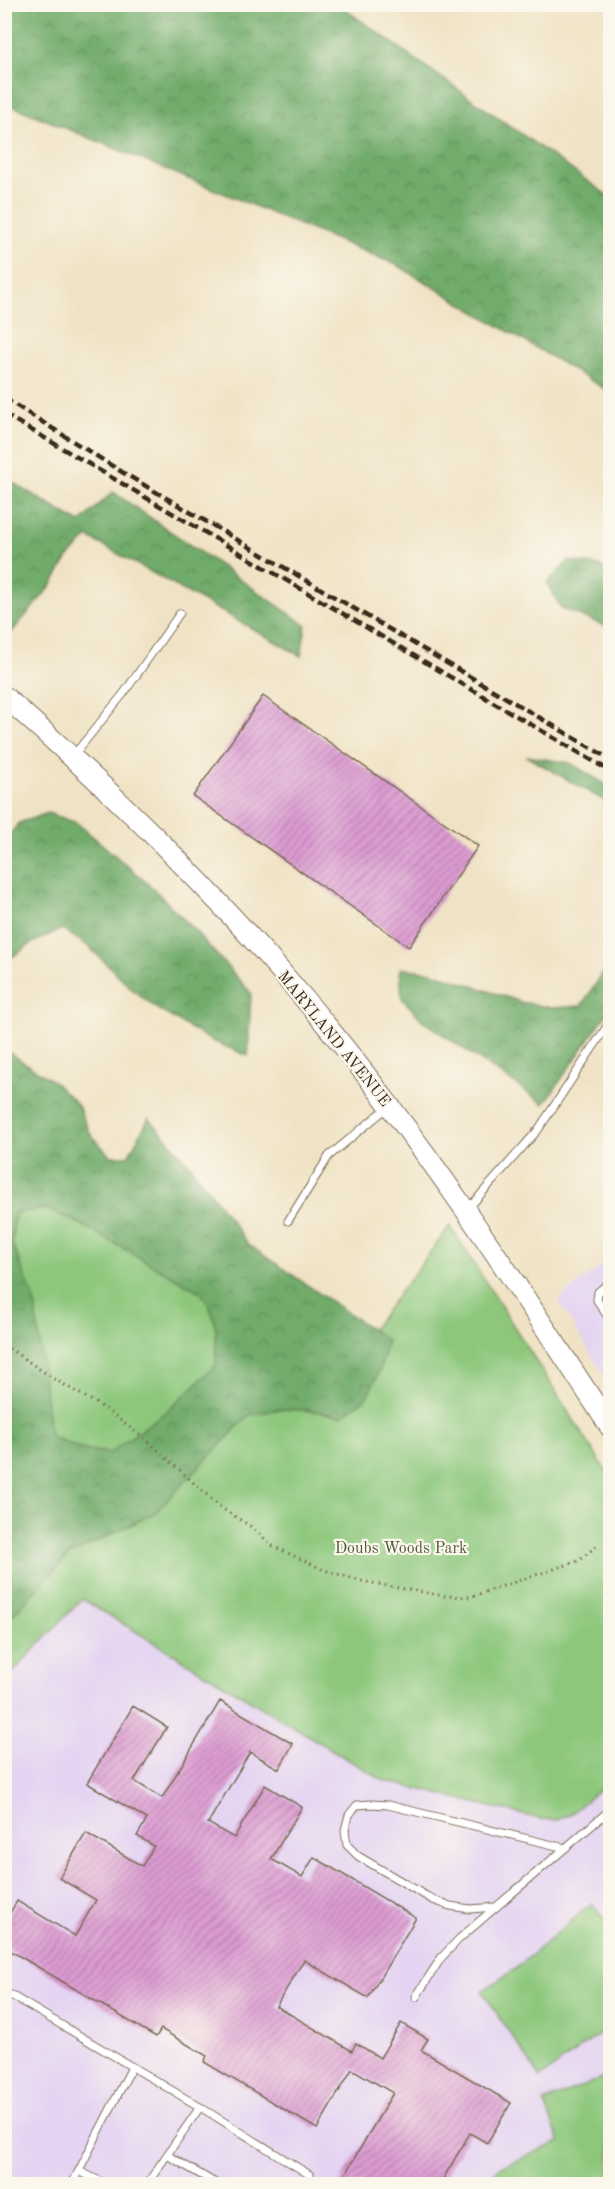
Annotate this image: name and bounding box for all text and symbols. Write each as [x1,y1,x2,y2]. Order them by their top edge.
street label: MARYLAND AVENUE [274,969,393,1110]
park label: Doubs Woods Park [335,1541,467,1557]

